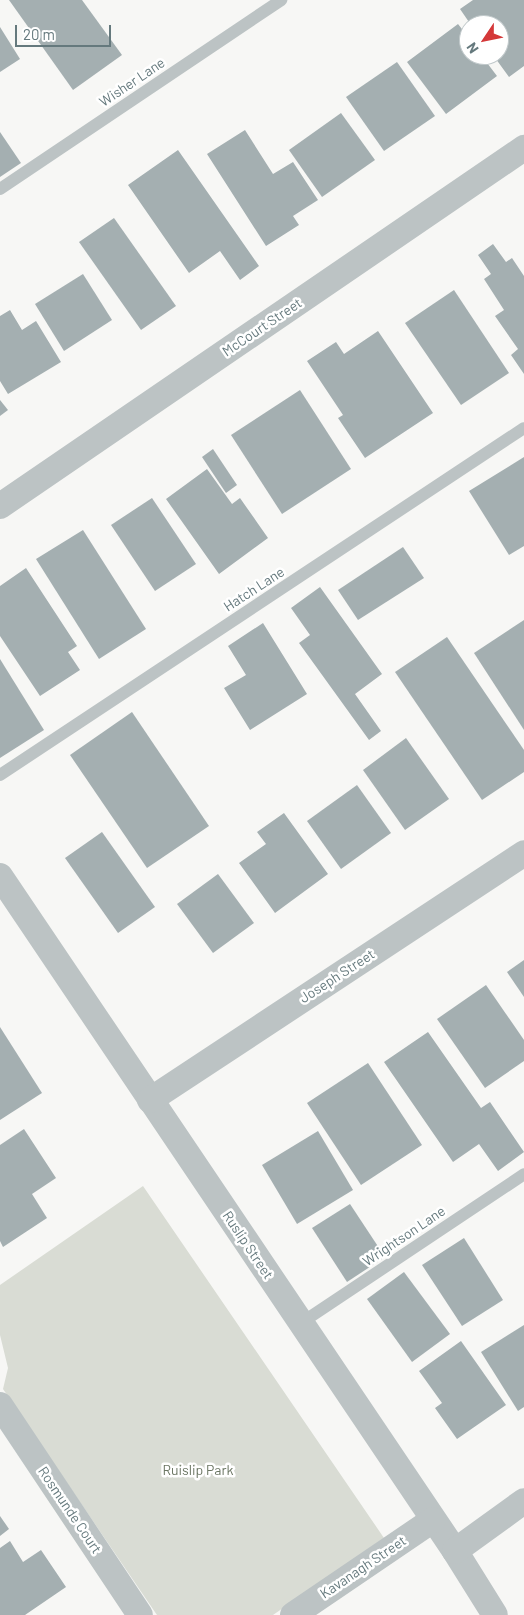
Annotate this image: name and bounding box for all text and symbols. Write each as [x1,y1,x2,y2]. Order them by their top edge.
scale bar [18,15,114,47]
north arrow [459,15,509,65]
text: 20 m [23,25,55,43]
text: N [462,39,482,57]
street label: Wisher Lane [96,54,168,110]
street label: McCourt Street [219,294,305,360]
street label: Hatch Lane [221,563,287,615]
street label: Joseph Street [296,945,378,1007]
street label: Wrightson Lane [360,1202,448,1270]
street label: Ruslip Street [219,1208,277,1282]
park label: Ruislip Park [162,1462,234,1478]
street label: Rosmunde Court [35,1463,105,1557]
street label: Kavanagh Street [317,1532,409,1602]

